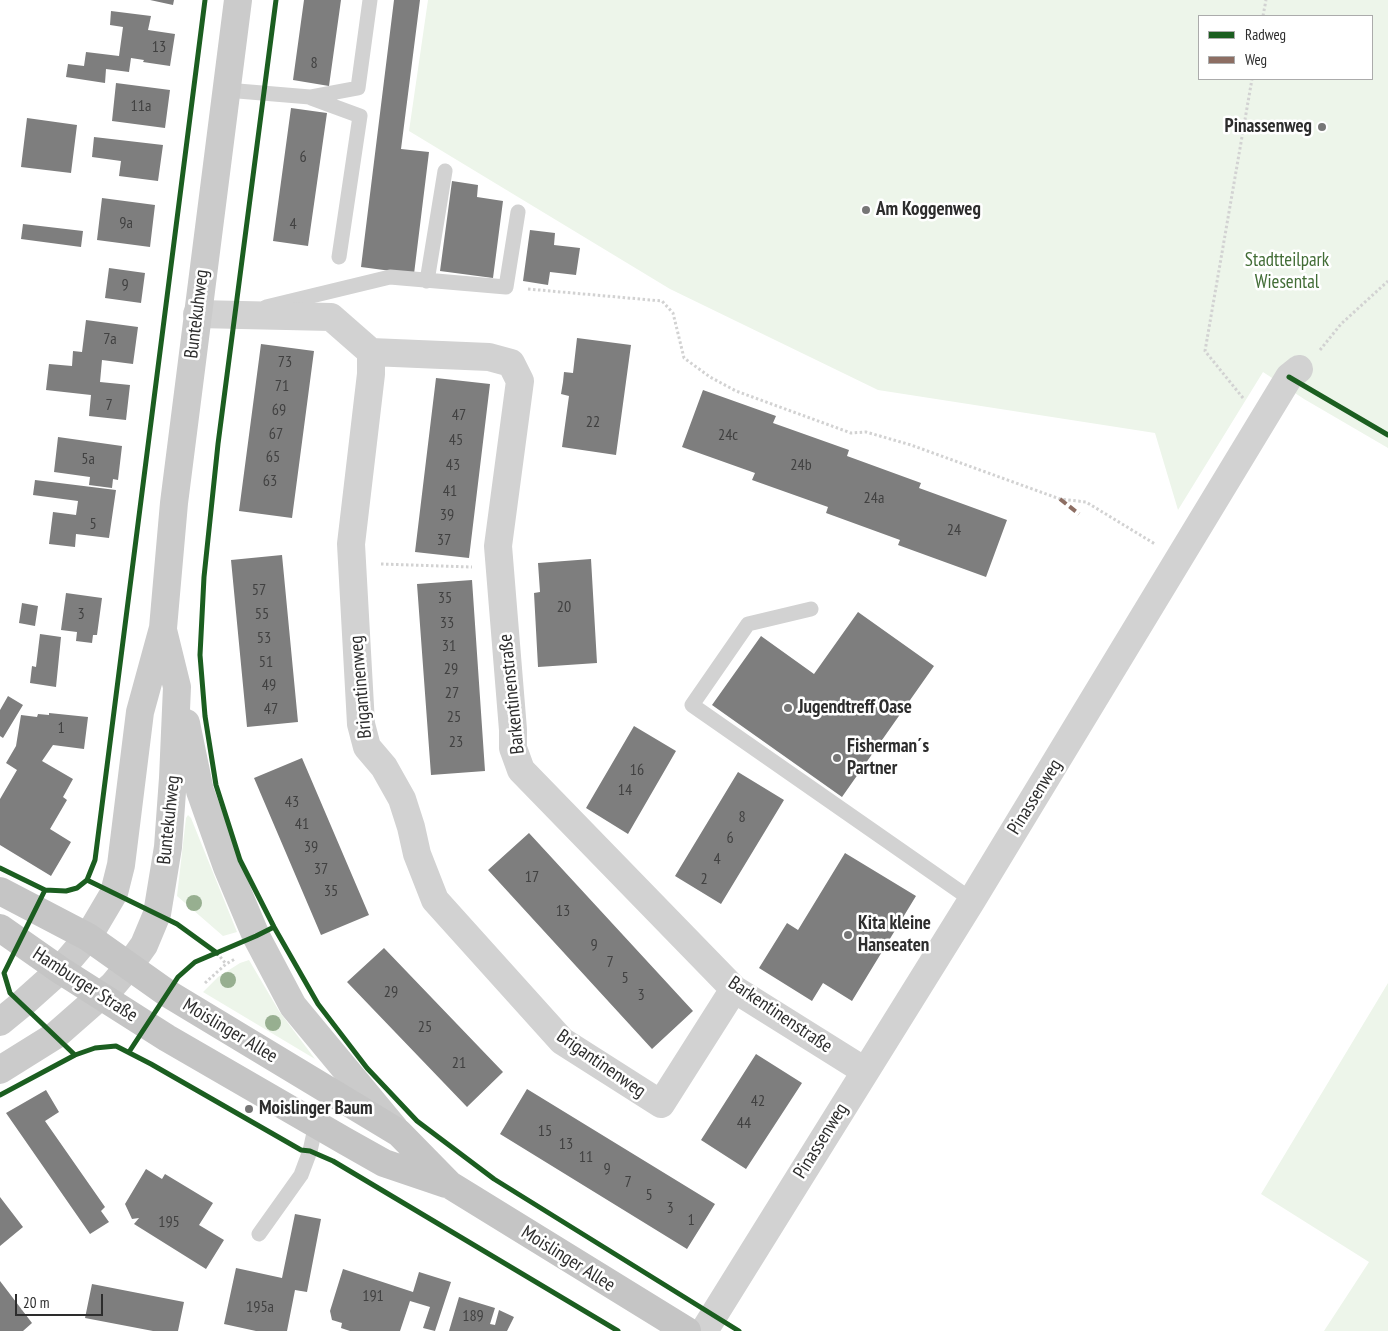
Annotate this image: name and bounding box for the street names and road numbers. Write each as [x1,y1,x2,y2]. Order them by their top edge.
street label: Buntekuhweg [180,268,214,360]
street label: Barkentinenstraße [494,633,530,755]
street label: Brigantinenweg [345,635,377,739]
street label: Pinassenweg [1003,755,1067,839]
street label: Buntekuhweg [153,774,185,866]
street label: Hamburger Straße [28,943,142,1027]
street label: Barkentinenstraße [724,972,836,1058]
street label: Moislinger Allee [179,994,281,1068]
street label: Brigantinenweg [552,1025,650,1103]
street label: Pinassenweg [789,1099,853,1183]
street label: Moislinger Allee [517,1221,619,1297]

